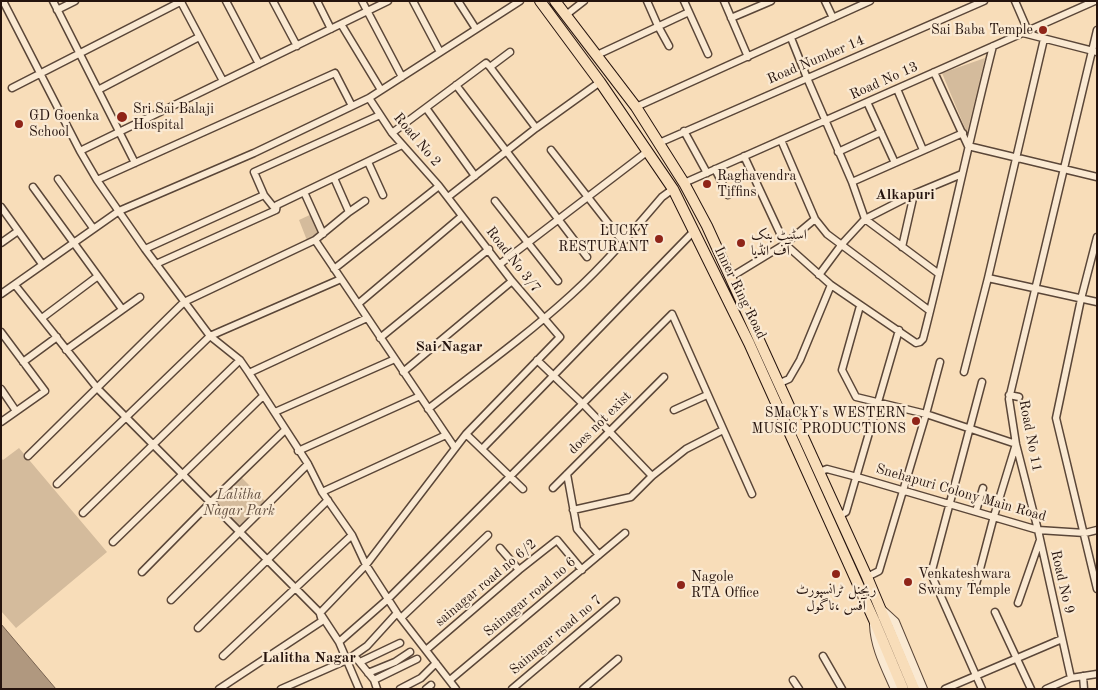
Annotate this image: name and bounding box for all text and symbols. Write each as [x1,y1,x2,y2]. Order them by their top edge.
place label: Sai Baba Temple [931,22,1033,38]
marker: Sai Baba Temple [1037,24,1049,36]
street label: Road Number 14 [765,32,867,88]
street label: Road No 13 [847,58,921,104]
place label: Sri Sai Balaji Hospital [133,101,214,134]
place label: GD Goenka School [29,108,99,140]
marker: Sri Sai Balaji Hospital [115,110,129,124]
street label: Road No 2 [390,110,444,170]
marker: GD Goenka School [13,118,25,130]
place label: Raghavendra Tiffins [717,168,796,200]
marker: Raghavendra Tiffins [701,178,713,190]
district label: Alkapuri [875,186,935,204]
place label: LUCKY RESTURANT [558,223,649,256]
street label: Road No 3/7 [482,224,544,296]
place label: اسٹیٹ بنک آف انڈیا [751,227,807,260]
marker: LUCKY RESTURANT [653,233,665,245]
marker: اسٹیٹ بنک آف انڈیا [735,237,747,249]
street label: Inner Ring Road [710,244,770,342]
district label: Sai Nagar [415,338,483,356]
street label: does not exist [565,388,635,458]
street label: Road No 11 [1015,399,1045,473]
place label: SMaCkY's WESTERN MUSIC PRODUCTIONS [752,405,906,438]
marker: SMaCkY's WESTERN MUSIC PRODUCTIONS [910,415,922,427]
street label: Snehapuri Colony Main Road [874,461,1048,525]
park label: Lalitha Nagar Park [203,487,275,520]
street label: sainagar road no 6/2 [432,536,540,630]
street label: Road No 9 [1047,549,1077,615]
street label: Sainagar road no 6 [480,553,580,641]
place label: Venkateshwara Swamy Temple [918,566,1011,598]
marker: ریجنل ٹرانسپورٹ آفس ،ناگول [830,568,842,580]
place label: Nagole RTA Office [691,569,759,602]
marker: Venkateshwara Swamy Temple [902,576,914,588]
marker: Nagole RTA Office [675,579,687,591]
place label: ریجنل ٹرانسپورٹ آفس ،ناگول [796,582,876,614]
street label: Sainagar road no 7 [506,591,606,679]
district label: Lalitha Nagar [262,649,356,667]

